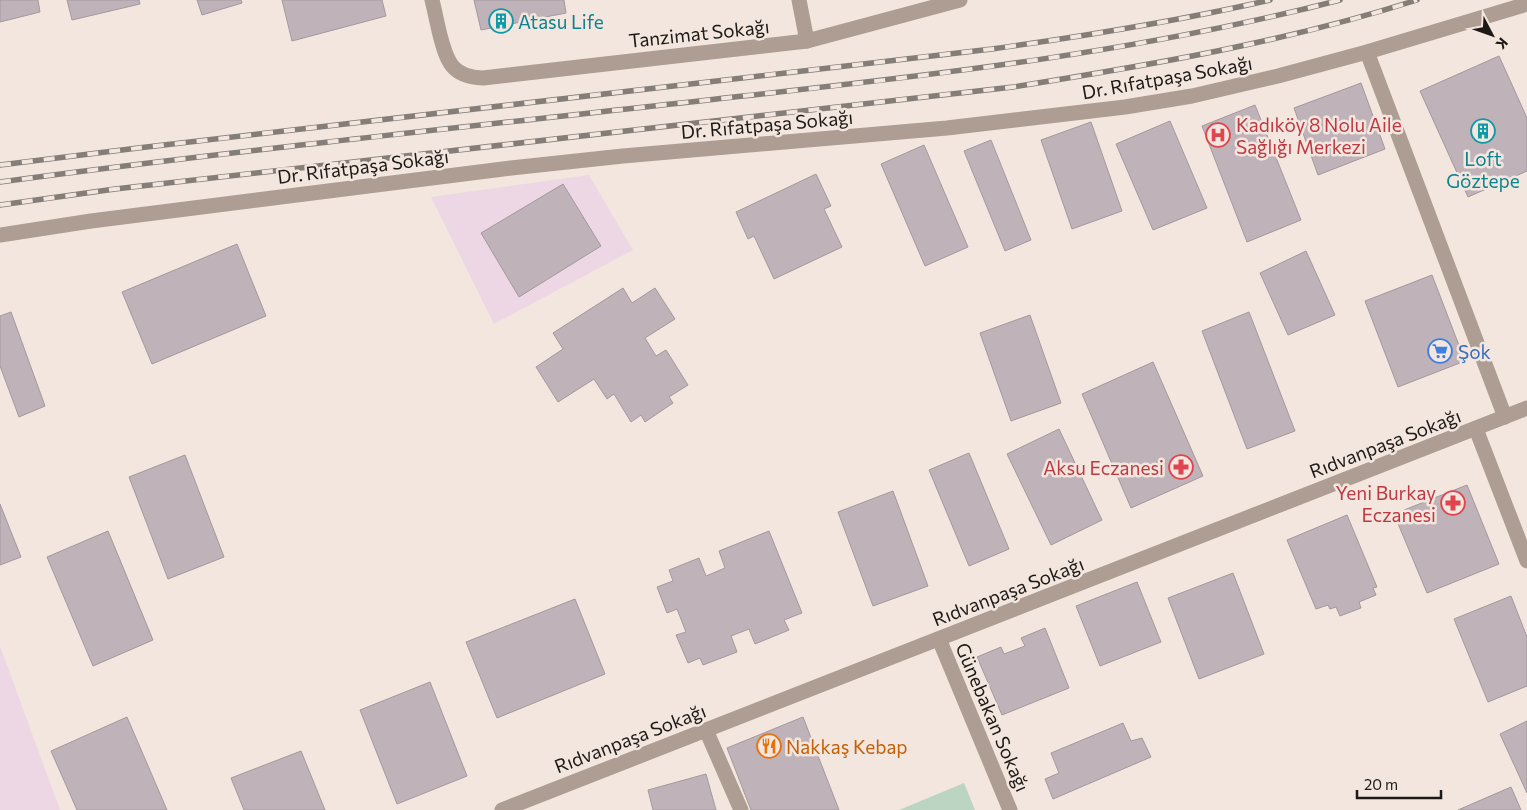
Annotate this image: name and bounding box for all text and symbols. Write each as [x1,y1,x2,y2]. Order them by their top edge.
building icon: Atasu Life [488,8,514,34]
place label: Atasu Life [518,10,604,33]
north arrow [1467,10,1517,60]
street label: Tanzimat Sokağı [627,14,771,52]
text: K [1492,35,1512,53]
street label: Dr. Rıfatpaşa Sokağı [1080,51,1254,103]
street label: Dr. Rıfatpaşa Sokağı [680,105,854,143]
place label: Kadıköy 8 Nolu Aile Sağlığı Merkezi [1236,113,1402,158]
building icon: Loft Göztepe [1470,118,1496,144]
hospital icon: Kadıköy 8 Nolu Aile Sağlığı Merkezi [1205,122,1231,148]
street label: Dr. Rıfatpaşa Sokağı [276,144,450,188]
place label: Loft Göztepe [1446,147,1520,192]
supermarket icon: Şok [1427,338,1453,364]
place label: Şok [1458,340,1491,363]
street label: Rıdvanpaşa Sokağı [1306,404,1464,482]
pharmacy icon: Aksu Eczanesi [1168,454,1194,480]
place label: Aksu Eczanesi [1043,456,1164,479]
place label: Yeni Burkay Eczanesi [1336,481,1436,526]
pharmacy icon: Yeni Burkay Eczanesi [1440,490,1466,516]
street label: Rıdvanpaşa Sokağı [929,552,1087,630]
street label: Günebakan Sokağı [951,639,1035,795]
street label: Rıdvanpaşa Sokağı [551,699,709,777]
restaurant icon: Nakkaş Kebap [756,733,782,759]
place label: Nakkaş Kebap [786,735,908,758]
scale bar [1357,768,1441,800]
text: 20 m [1364,775,1398,793]

